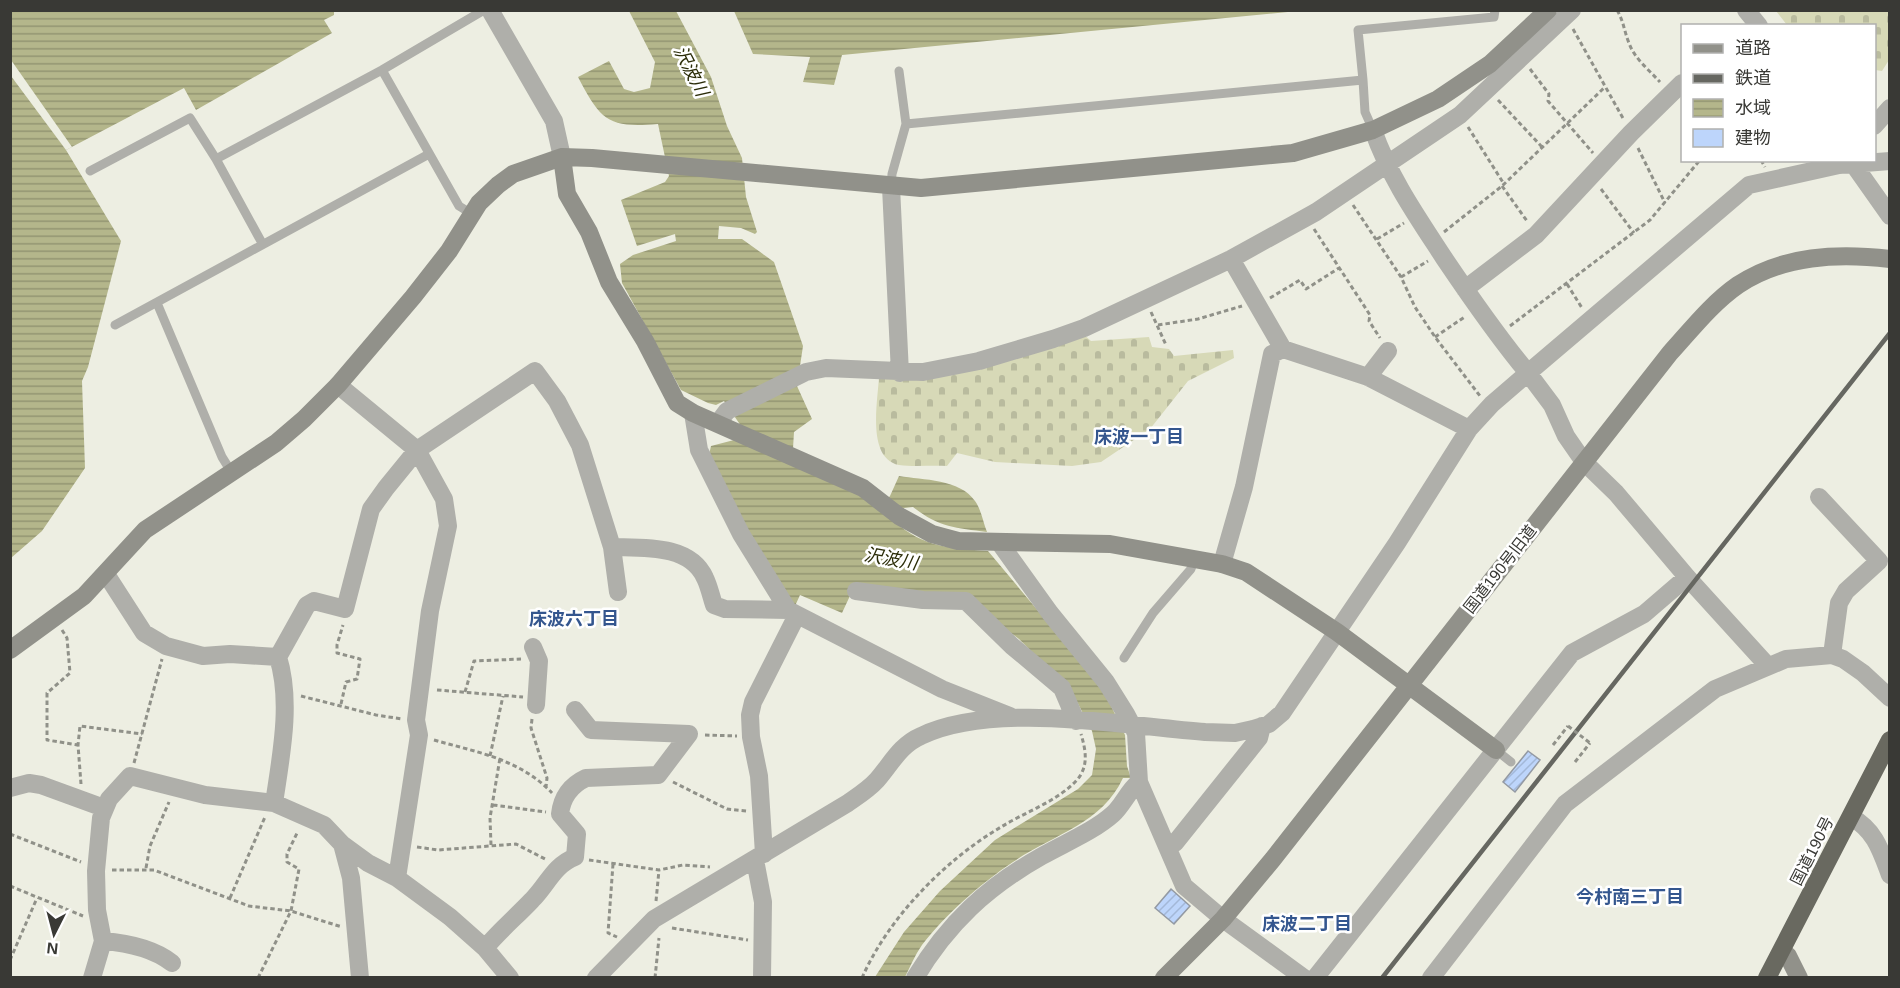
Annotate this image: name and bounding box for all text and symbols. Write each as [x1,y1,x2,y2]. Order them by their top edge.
legend [1681,24,1876,162]
text: 道路 [1735,38,1771,58]
water label: 沢波川 [670,42,713,101]
text: 鉄道 [1735,68,1771,88]
text: 水域 [1735,98,1771,118]
text: 建物 [1735,128,1771,148]
district label: 床波一丁目 [1094,427,1184,447]
street label: 国道190号旧道 [1460,522,1540,616]
water label: 沢波川 [863,544,921,574]
district label: 床波六丁目 [529,609,619,629]
street label: 国道190号 [1787,814,1837,888]
district label: 今村南三丁目 [1576,887,1684,907]
north arrow [24,904,84,964]
district label: 床波二丁目 [1262,914,1352,934]
text: N [46,939,59,957]

